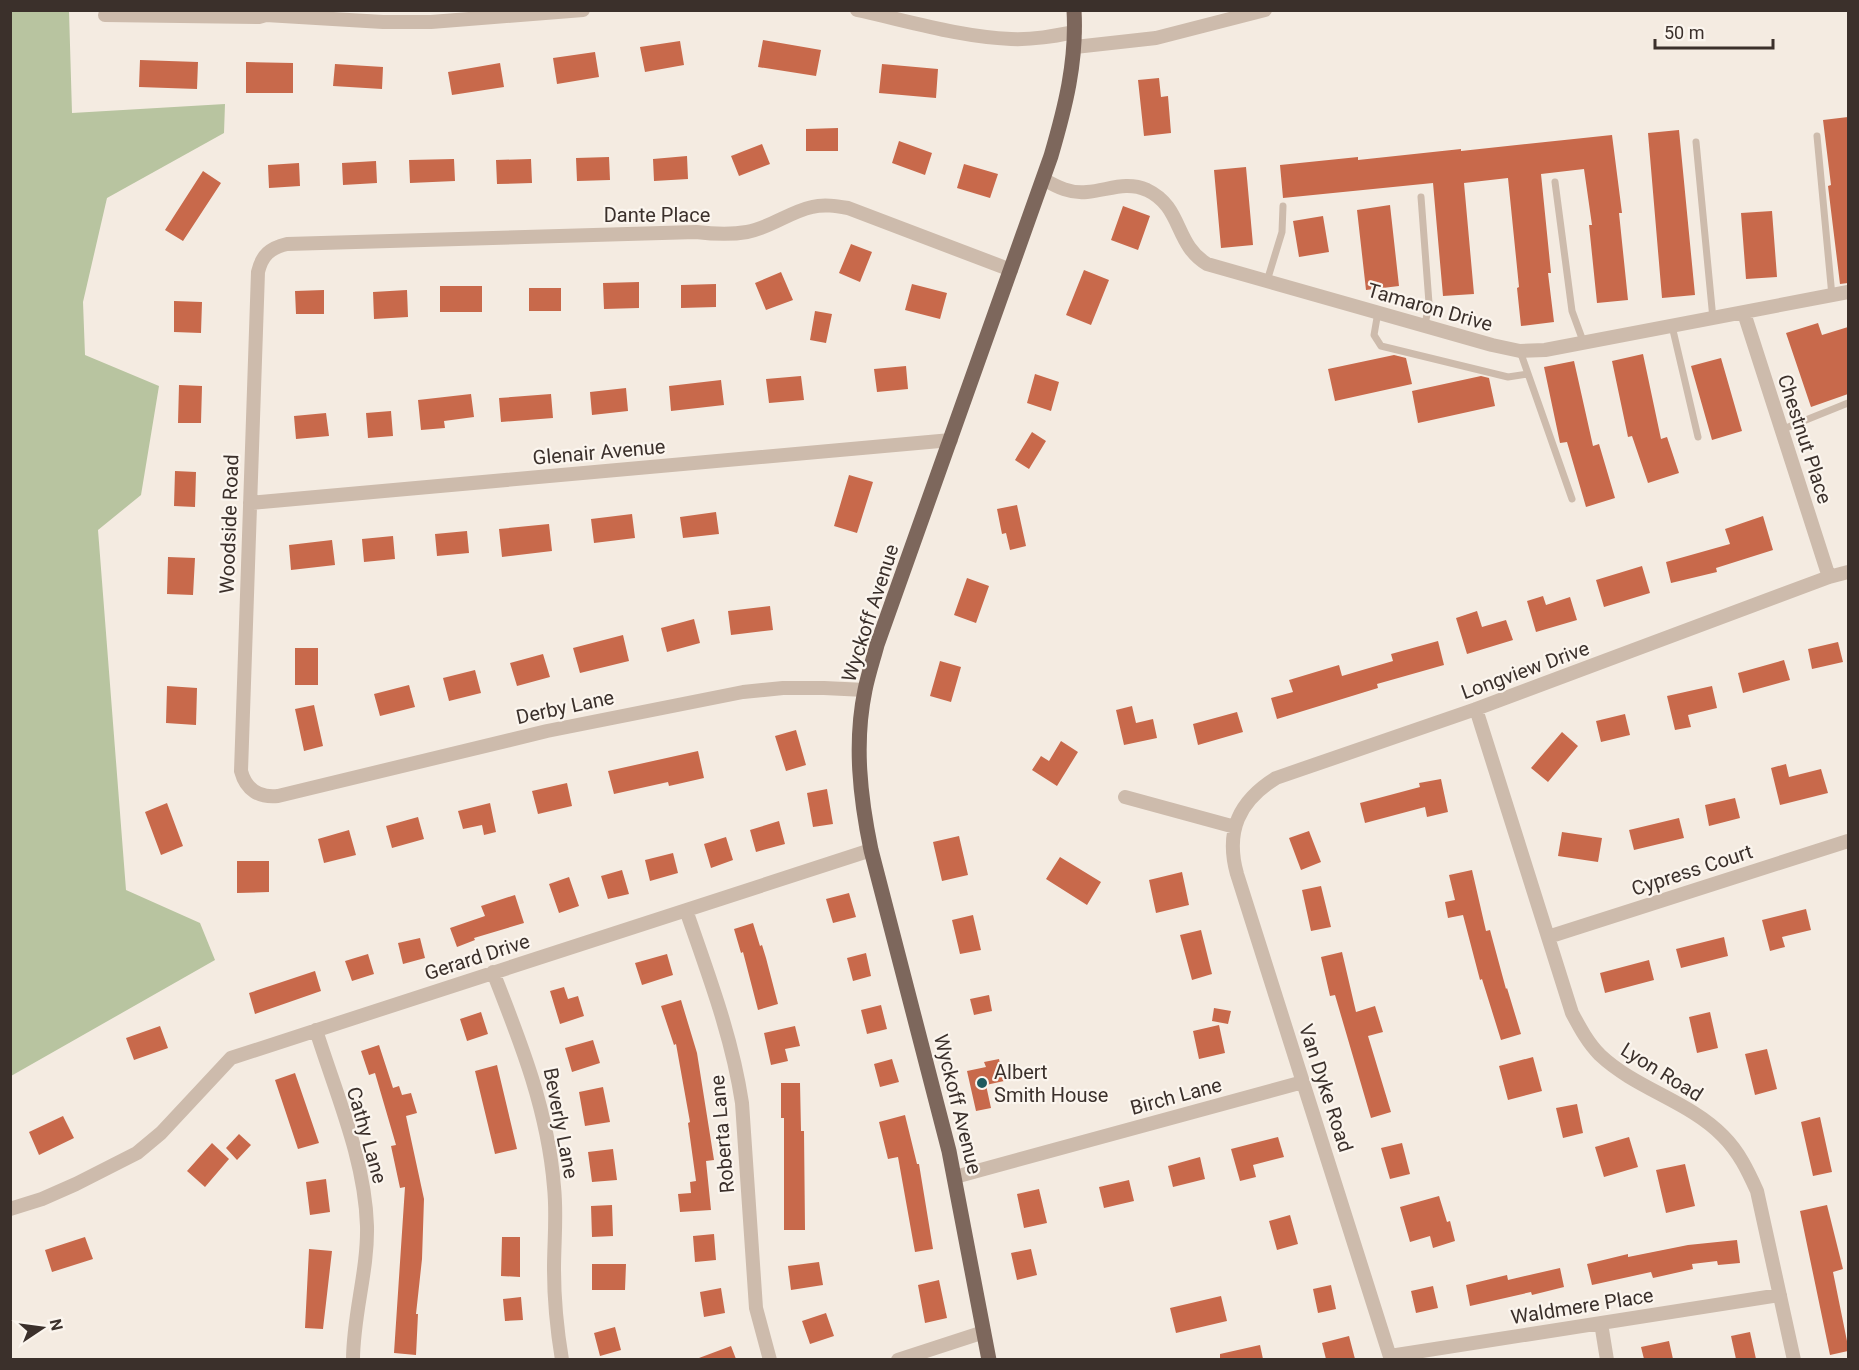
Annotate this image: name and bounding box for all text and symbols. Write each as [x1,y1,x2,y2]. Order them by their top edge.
scale bar [1655,12,1774,50]
text: 50 m [1664,22,1704,43]
street label: Dante Place [604,203,710,227]
street label: Tamaron Drive [1365,278,1495,336]
street label: Chestnut Place [1773,371,1837,507]
street label: Glenair Avenue [532,434,666,470]
street label: Woodside Road [215,454,243,594]
street label: Wyckoff Avenue [836,541,904,685]
street label: Longview Drive [1458,636,1592,704]
street label: Derby Lane [514,685,616,729]
street label: Cypress Court [1628,839,1756,901]
street label: Gerard Drive [421,929,533,985]
street label: Van Dyke Road [1294,1021,1358,1155]
street label: Wyckoff Avenue [929,1032,987,1176]
street label: Lyon Road [1617,1037,1707,1107]
place label: Albert Smith House [994,1060,1108,1107]
street label: Beverly Lane [538,1066,584,1180]
street label: Birch Lane [1128,1072,1224,1120]
street label: Roberta Lane [705,1074,739,1194]
marker: Albert Smith House [975,1076,989,1090]
street label: Cathy Lane [342,1084,392,1186]
street label: Waldmere Place [1509,1283,1655,1329]
north arrow [12,1298,72,1358]
text: N [46,1317,67,1332]

